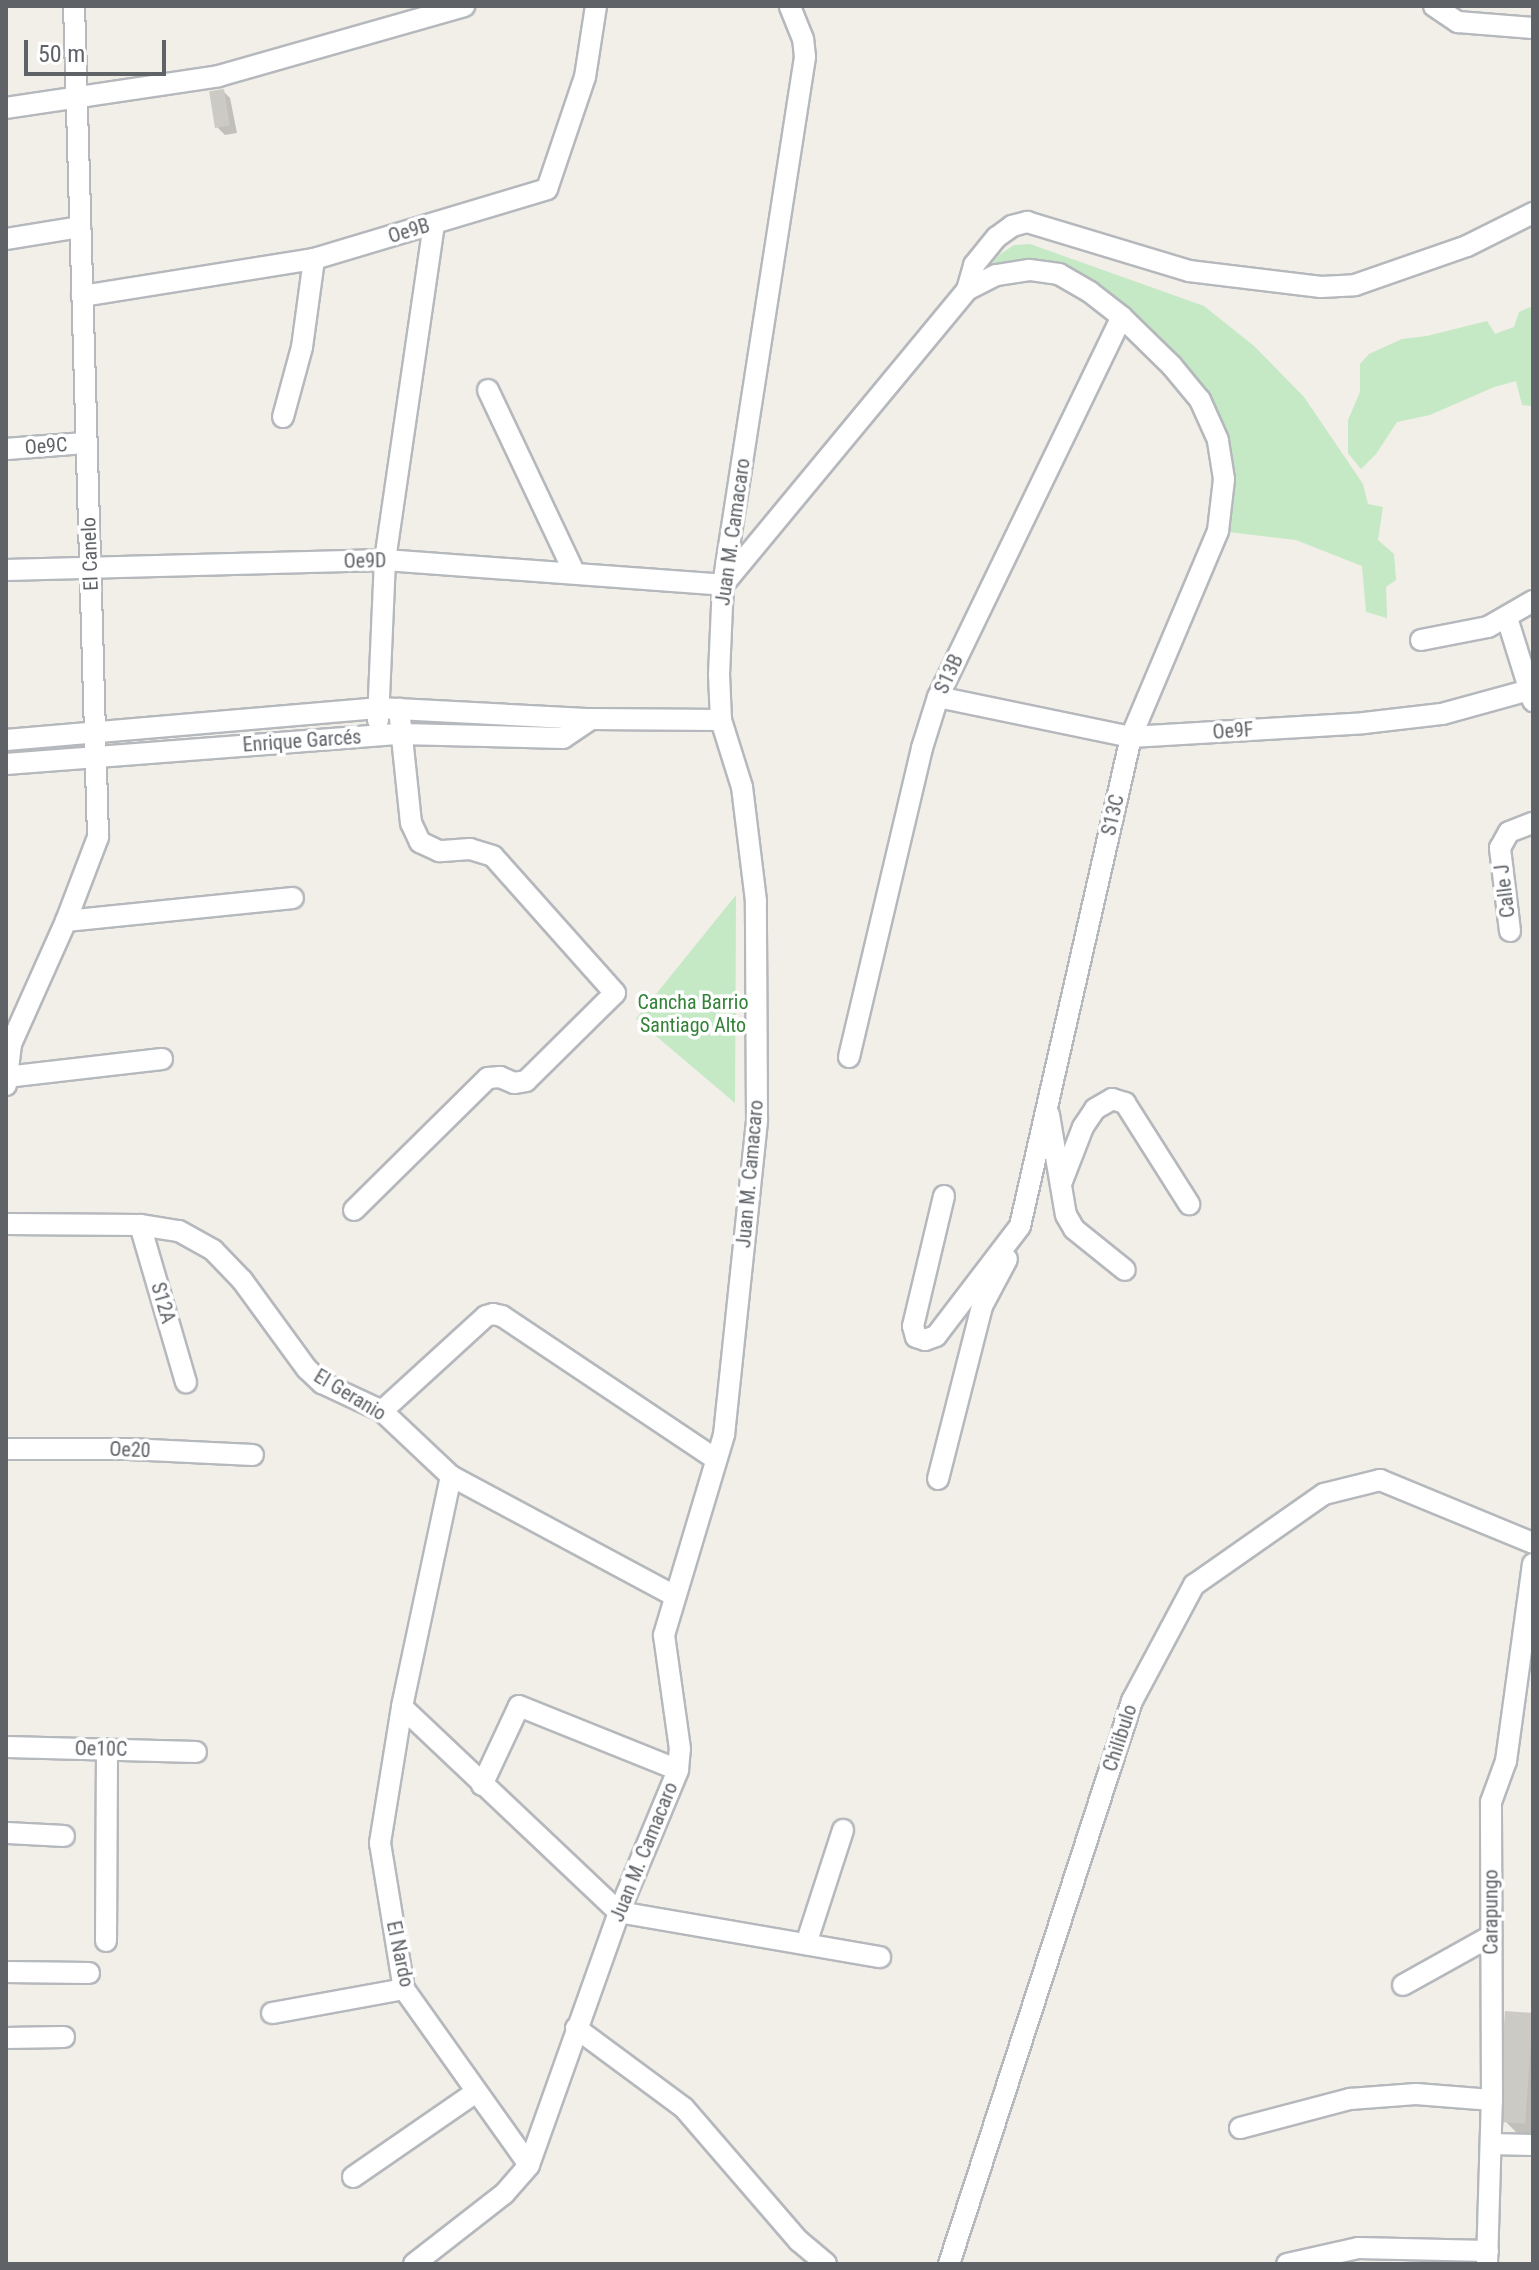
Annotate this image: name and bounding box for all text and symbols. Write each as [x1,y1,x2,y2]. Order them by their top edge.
scale bar [28,24,170,74]
text: 50 m [38,40,85,68]
street label: Oe9B [385,213,433,249]
street label: Oe9C [24,433,68,459]
street label: Juan M. Camacaro [711,457,755,607]
street label: El Canelo [77,517,103,591]
street label: Oe9D [343,549,387,573]
street label: S13B [929,650,969,698]
street label: Oe9F [1212,718,1254,744]
street label: Enrique Garcés [242,725,362,757]
street label: S13C [1097,792,1129,838]
street label: Calle J [1490,863,1520,919]
park label: Cancha Barrio Santiago Alto [638,990,748,1037]
street label: Juan M. Camacaro [732,1099,768,1249]
street label: S12A [146,1280,180,1326]
street label: El Geranio [310,1364,390,1426]
street label: Oe20 [109,1437,151,1463]
street label: Chilibulo [1098,1702,1142,1774]
street label: Oe10C [75,1737,127,1761]
street label: Juan M. Camacaro [605,1779,683,1925]
street label: Carapungo [1479,1869,1503,1955]
street label: El Nardo [381,1919,419,1989]

